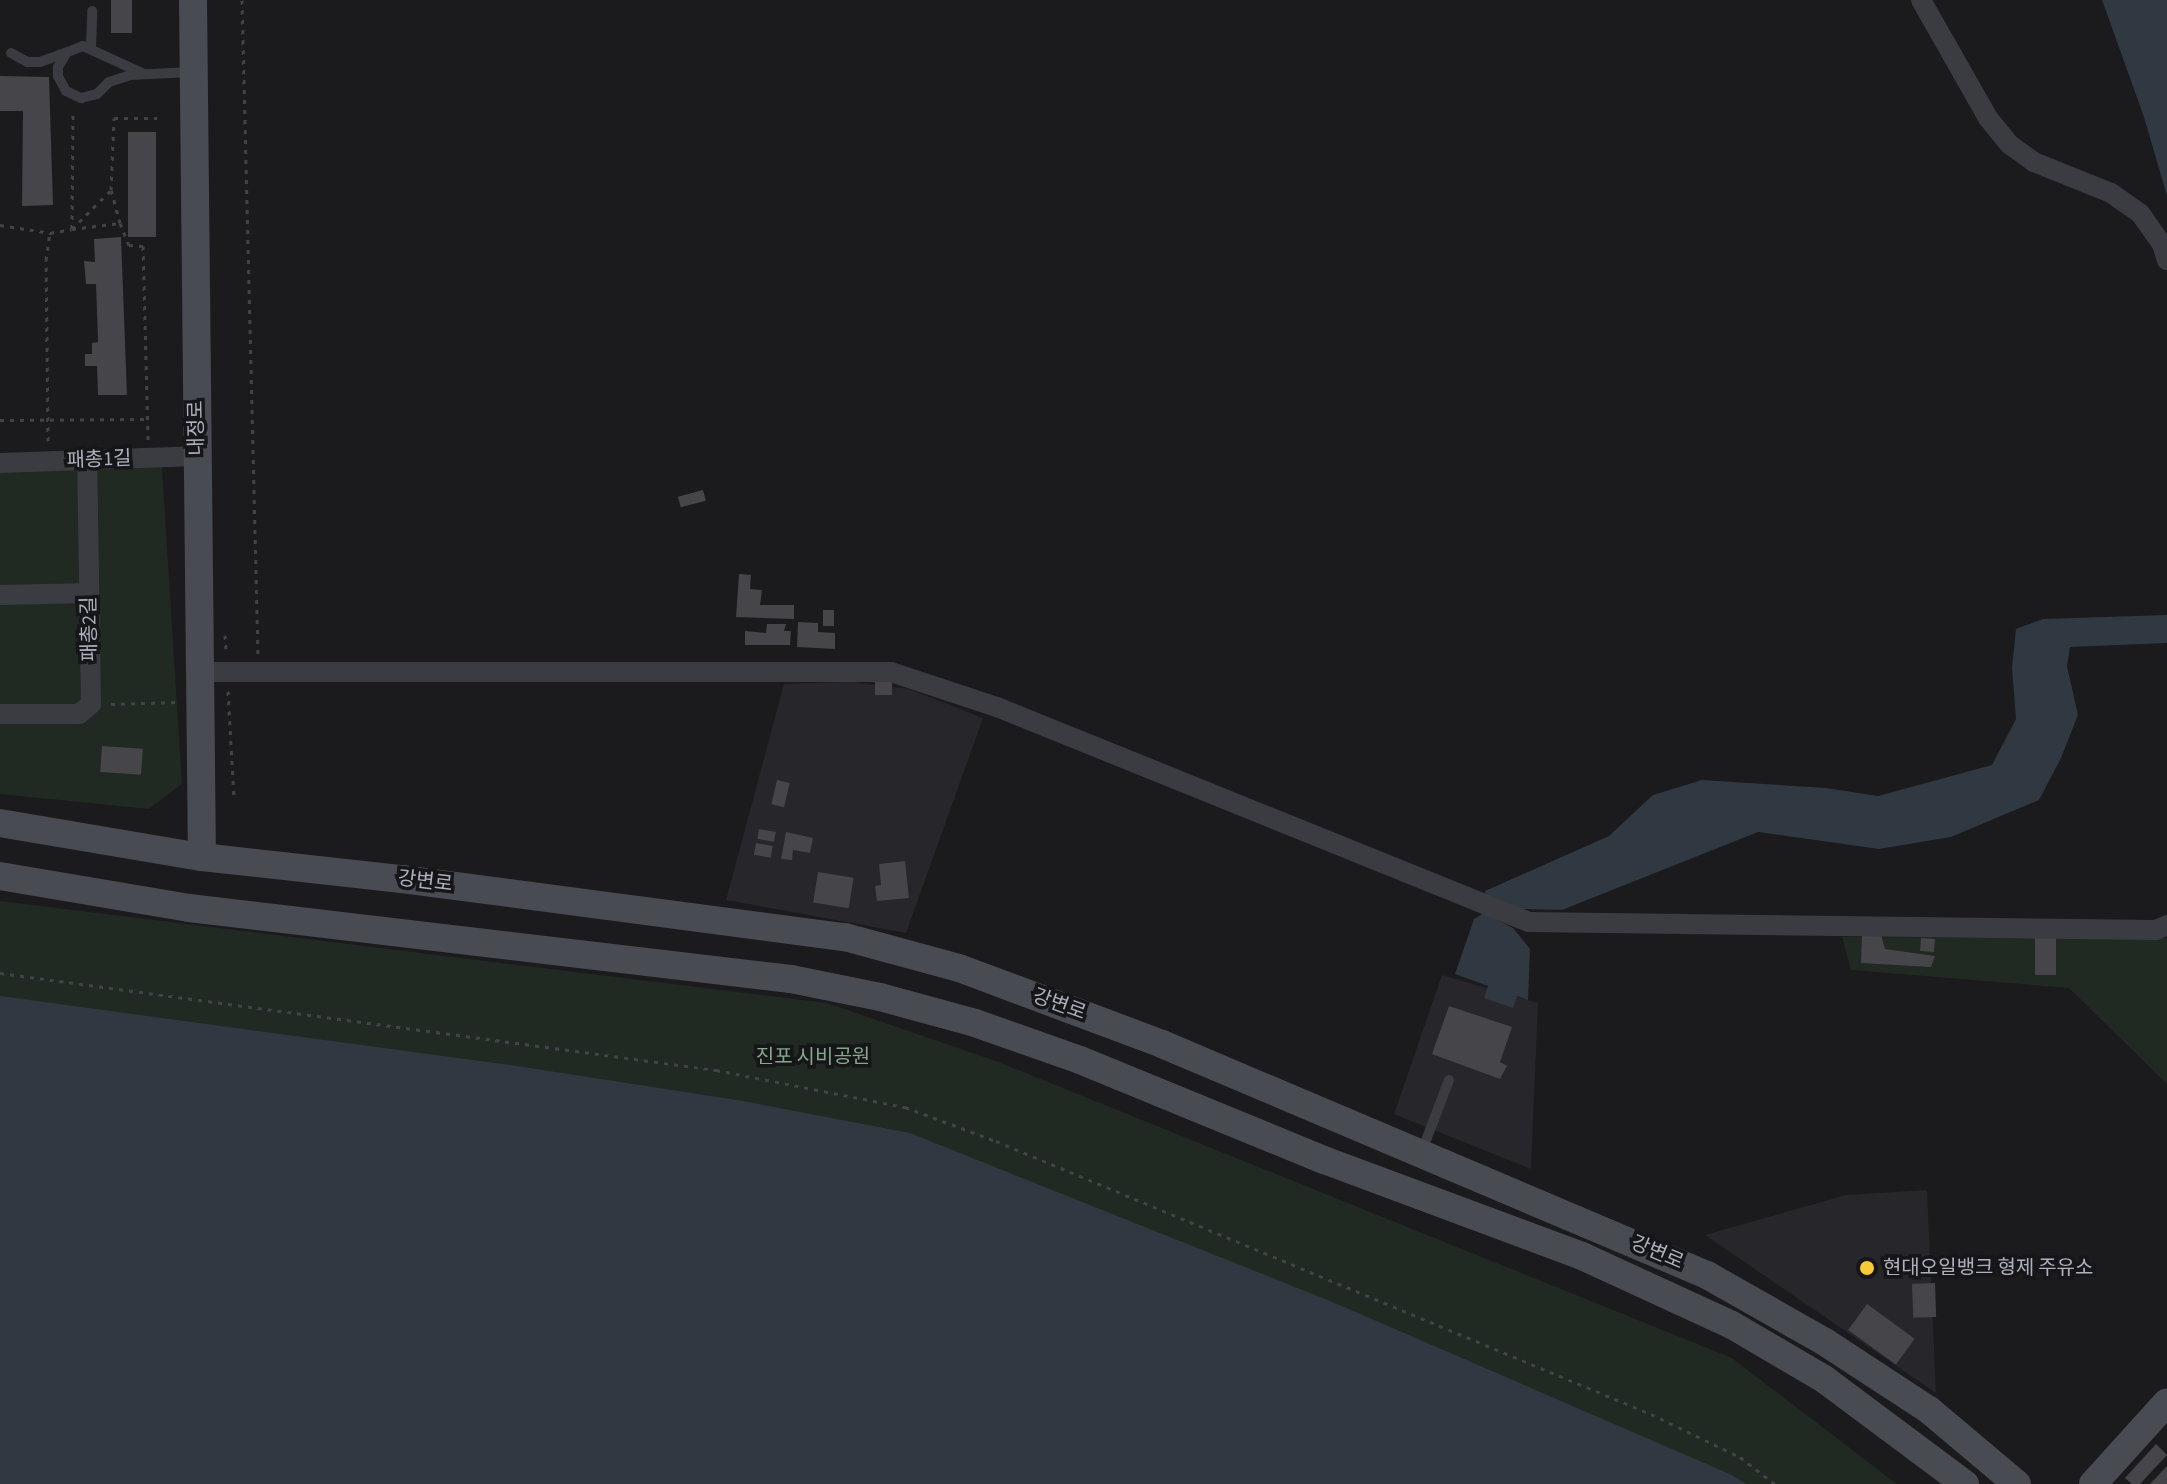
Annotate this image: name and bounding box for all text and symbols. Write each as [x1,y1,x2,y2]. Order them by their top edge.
street label: 내정로 [185,400,209,456]
street label: 패총1길 [66,447,132,473]
street label: 패총2길 [77,596,103,662]
street label: 강변로 [396,867,454,897]
street label: 강변로 [1029,984,1089,1026]
park label: 진포 시비공원 [756,1045,870,1069]
street label: 강변로 [1627,1231,1687,1275]
place label: 현대오일뱅크 형제 주유소 [1883,1256,2093,1280]
marker: 현대오일뱅크 형제 주유소 [1858,1259,1876,1277]

